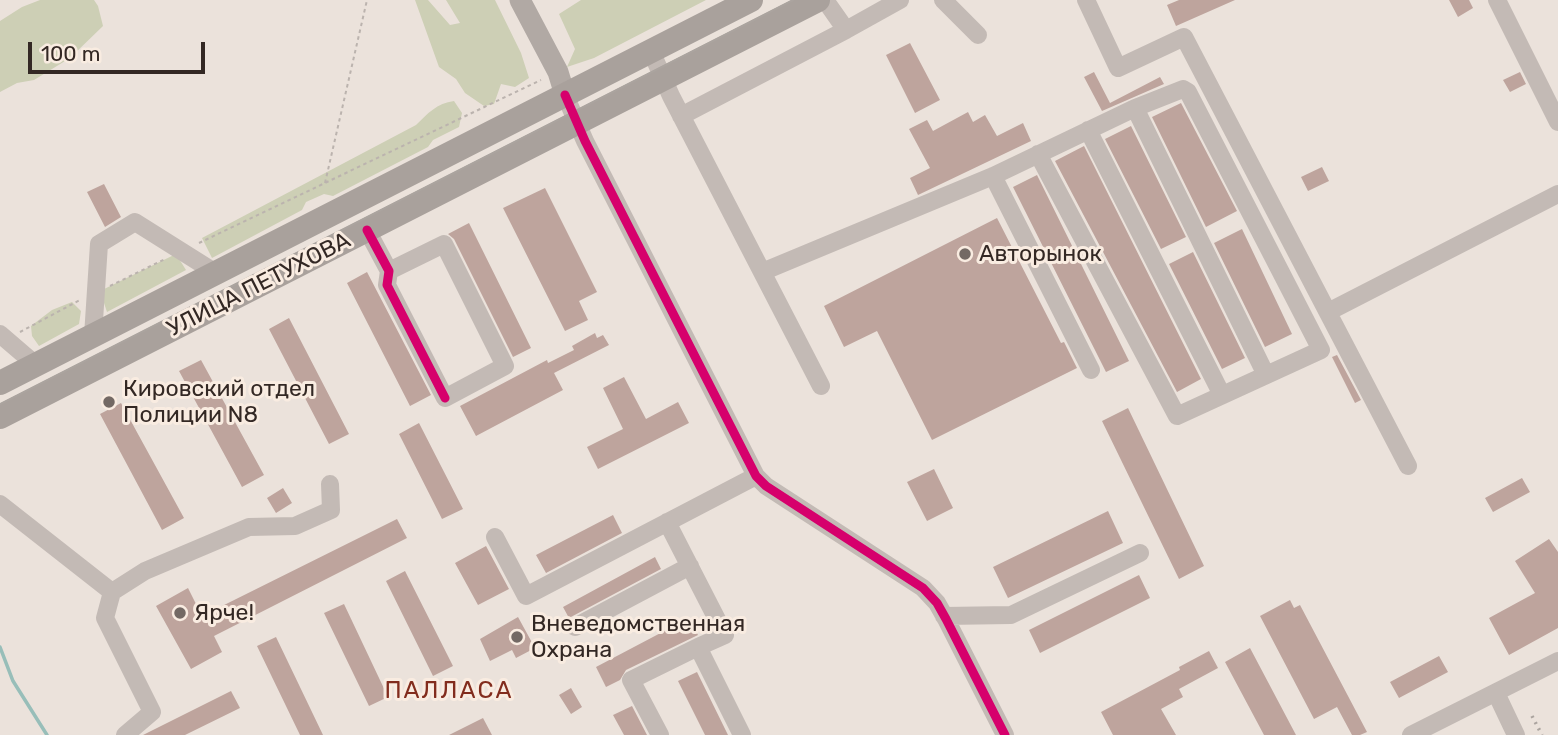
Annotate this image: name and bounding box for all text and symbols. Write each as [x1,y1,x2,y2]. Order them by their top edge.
scale bar [32,28,208,72]
text: 100 m [41,41,100,66]
street label: УЛИЦА ПЕТУХОВА [163,227,355,343]
place label: Авторынок [979,240,1102,268]
marker: Авторынок [957,246,973,262]
place label: Кировский отдел Полиции N8 [123,375,315,429]
marker: Кировский отдел Полиции N8 [101,394,117,410]
place label: Ярче! [194,599,254,627]
marker: Ярче! [172,605,188,621]
place label: Вневедомственная Охрана [531,610,745,664]
marker: Вневедомственная Охрана [509,629,525,645]
district label: ПАЛЛАСА [385,677,513,705]

